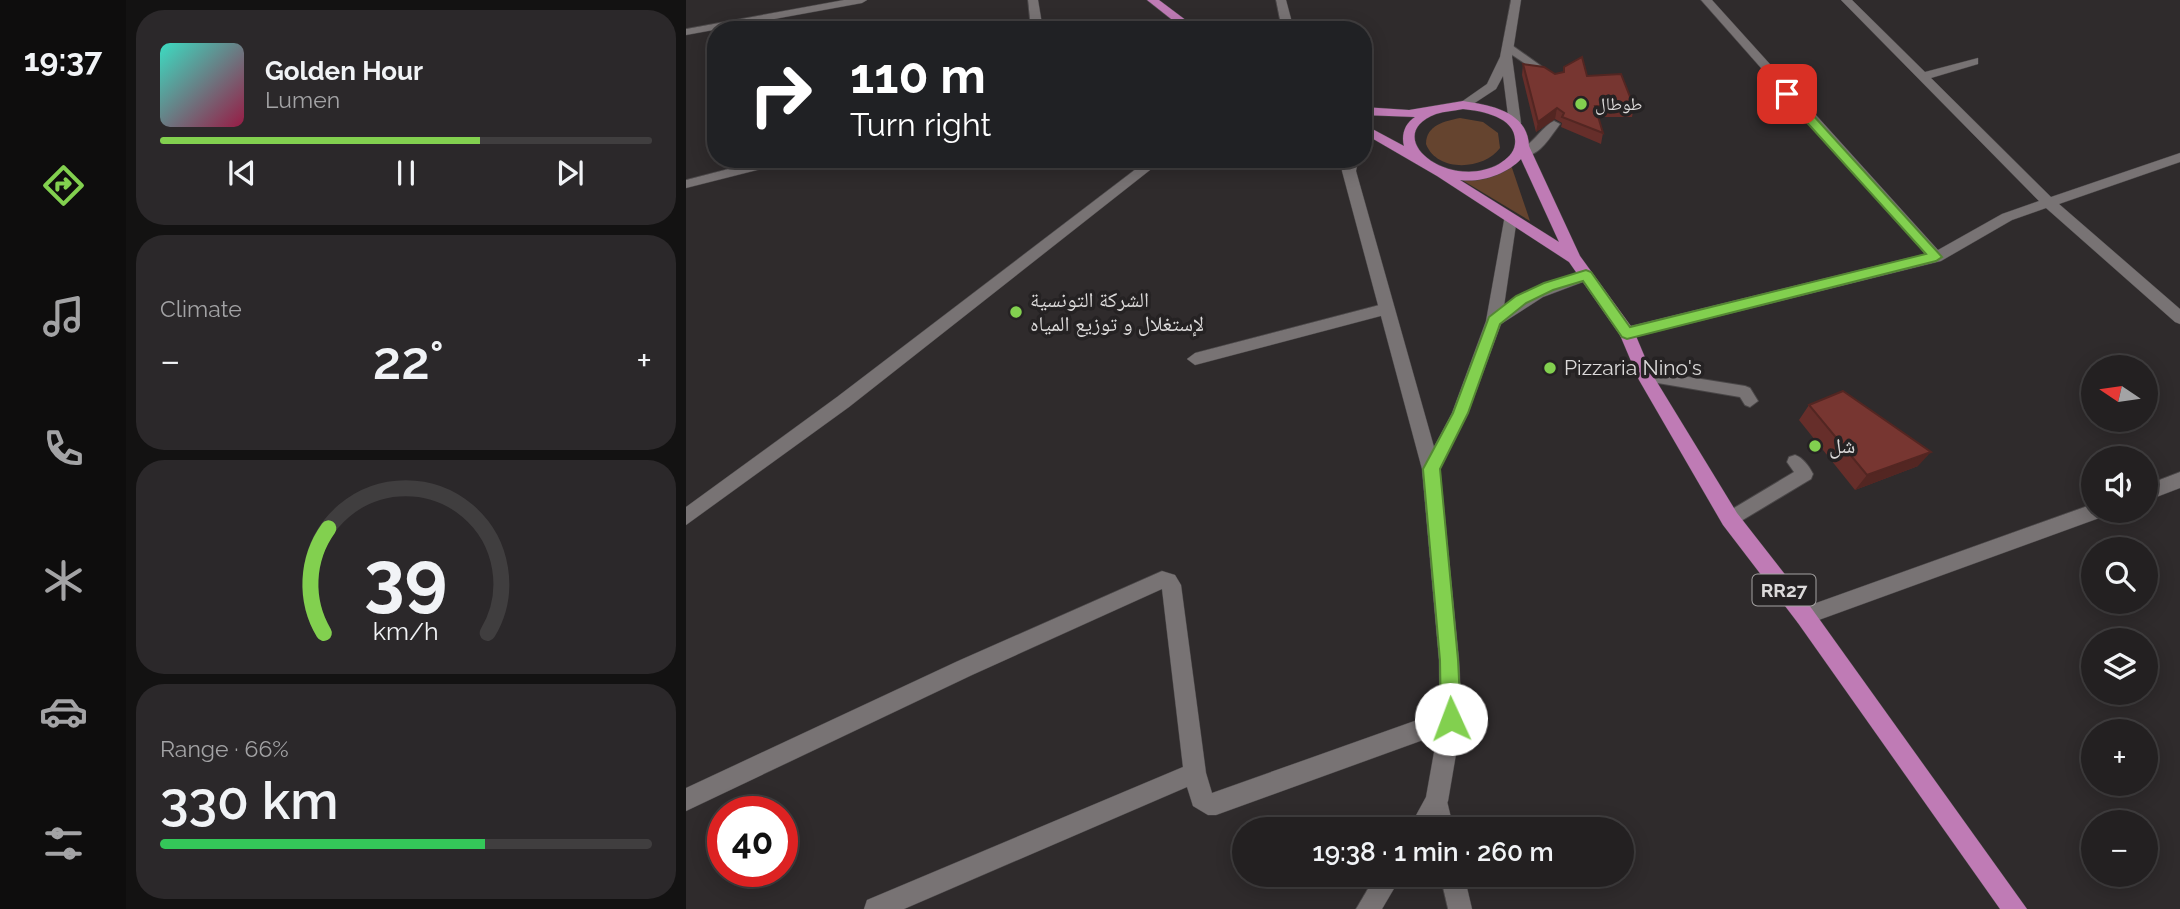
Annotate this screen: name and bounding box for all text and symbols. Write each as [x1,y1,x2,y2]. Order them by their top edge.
text: 19:37 [24,41,102,78]
text: 110 m [850,47,986,104]
icon: right [735,49,826,140]
text: Golden Hour [265,56,423,86]
pin [1757,64,1817,124]
icon: arrive [1768,75,1806,113]
text: Lumen [265,86,340,113]
place label: طوطال [1595,93,1642,115]
marker: طوطال [1573,96,1589,112]
text: Turn right [850,106,991,143]
icon: previous [223,154,261,192]
icon: pause [387,154,425,192]
icon: next [551,154,589,192]
icon: directions [39,161,88,210]
place label: الشركة التونسية لإستغلال و توزيع المياه [1030,287,1204,337]
icon: music [39,292,88,341]
text: Climate [160,295,242,322]
marker: الشركة التونسية لإستغلال و توزيع المياه [1008,304,1024,320]
text: 22° [373,330,444,391]
text: − [160,338,180,383]
text: + [636,338,652,383]
place label: Pizzaria Nino's [1564,355,1702,380]
north arrow [2081,355,2158,432]
map controls [2081,355,2158,887]
marker: Pizzaria Nino's [1542,360,1558,376]
icon: phone [39,424,88,473]
place label: شل [1829,433,1855,459]
marker: شل [1807,438,1823,454]
button: sound [2081,446,2158,523]
text: 39 [364,535,448,620]
button: search [2081,537,2158,614]
icon: climate [39,556,88,605]
road number: RR27 [1752,575,1816,606]
text: km/h [373,616,439,646]
button: layers [2081,628,2158,705]
position arrow [1414,682,1488,756]
icon: car [39,687,88,736]
button: + [2081,719,2158,796]
text: Range · 66% [160,735,289,762]
text: 330 km [160,770,339,831]
speed limit sign: 40 [707,796,798,887]
button: − [2081,810,2158,887]
icon: filters [39,819,88,868]
text: 19:38 · 1 min · 260 m [1312,837,1554,867]

